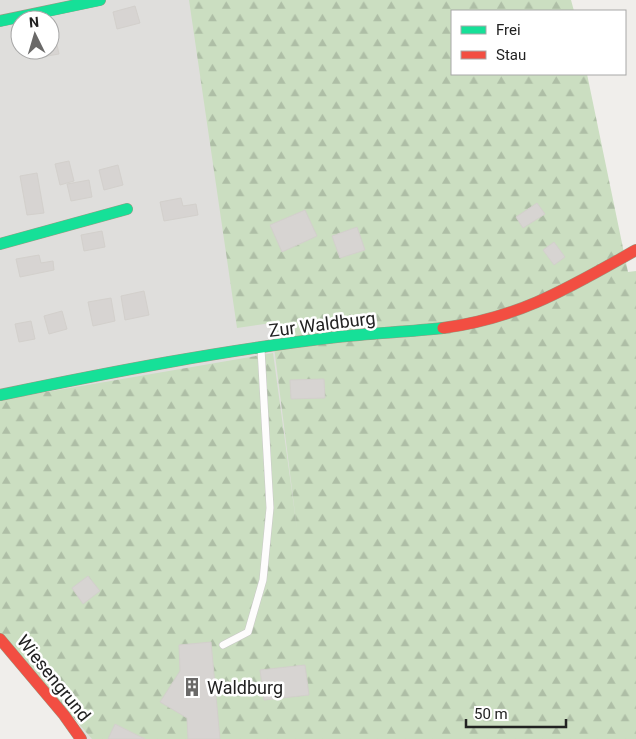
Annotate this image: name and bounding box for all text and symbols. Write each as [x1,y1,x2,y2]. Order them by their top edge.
north arrow [10,10,60,60]
legend [451,10,626,75]
text: N [28,14,39,30]
text: Frei [496,21,521,39]
text: Stau [496,46,526,64]
street label: Zur Waldburg [268,307,376,341]
street label: Wiesengrund [13,631,95,725]
building icon: Waldburg [181,676,203,698]
place label: Waldburg [207,677,283,698]
scale bar [466,696,566,728]
text: 50 m [474,705,508,723]

